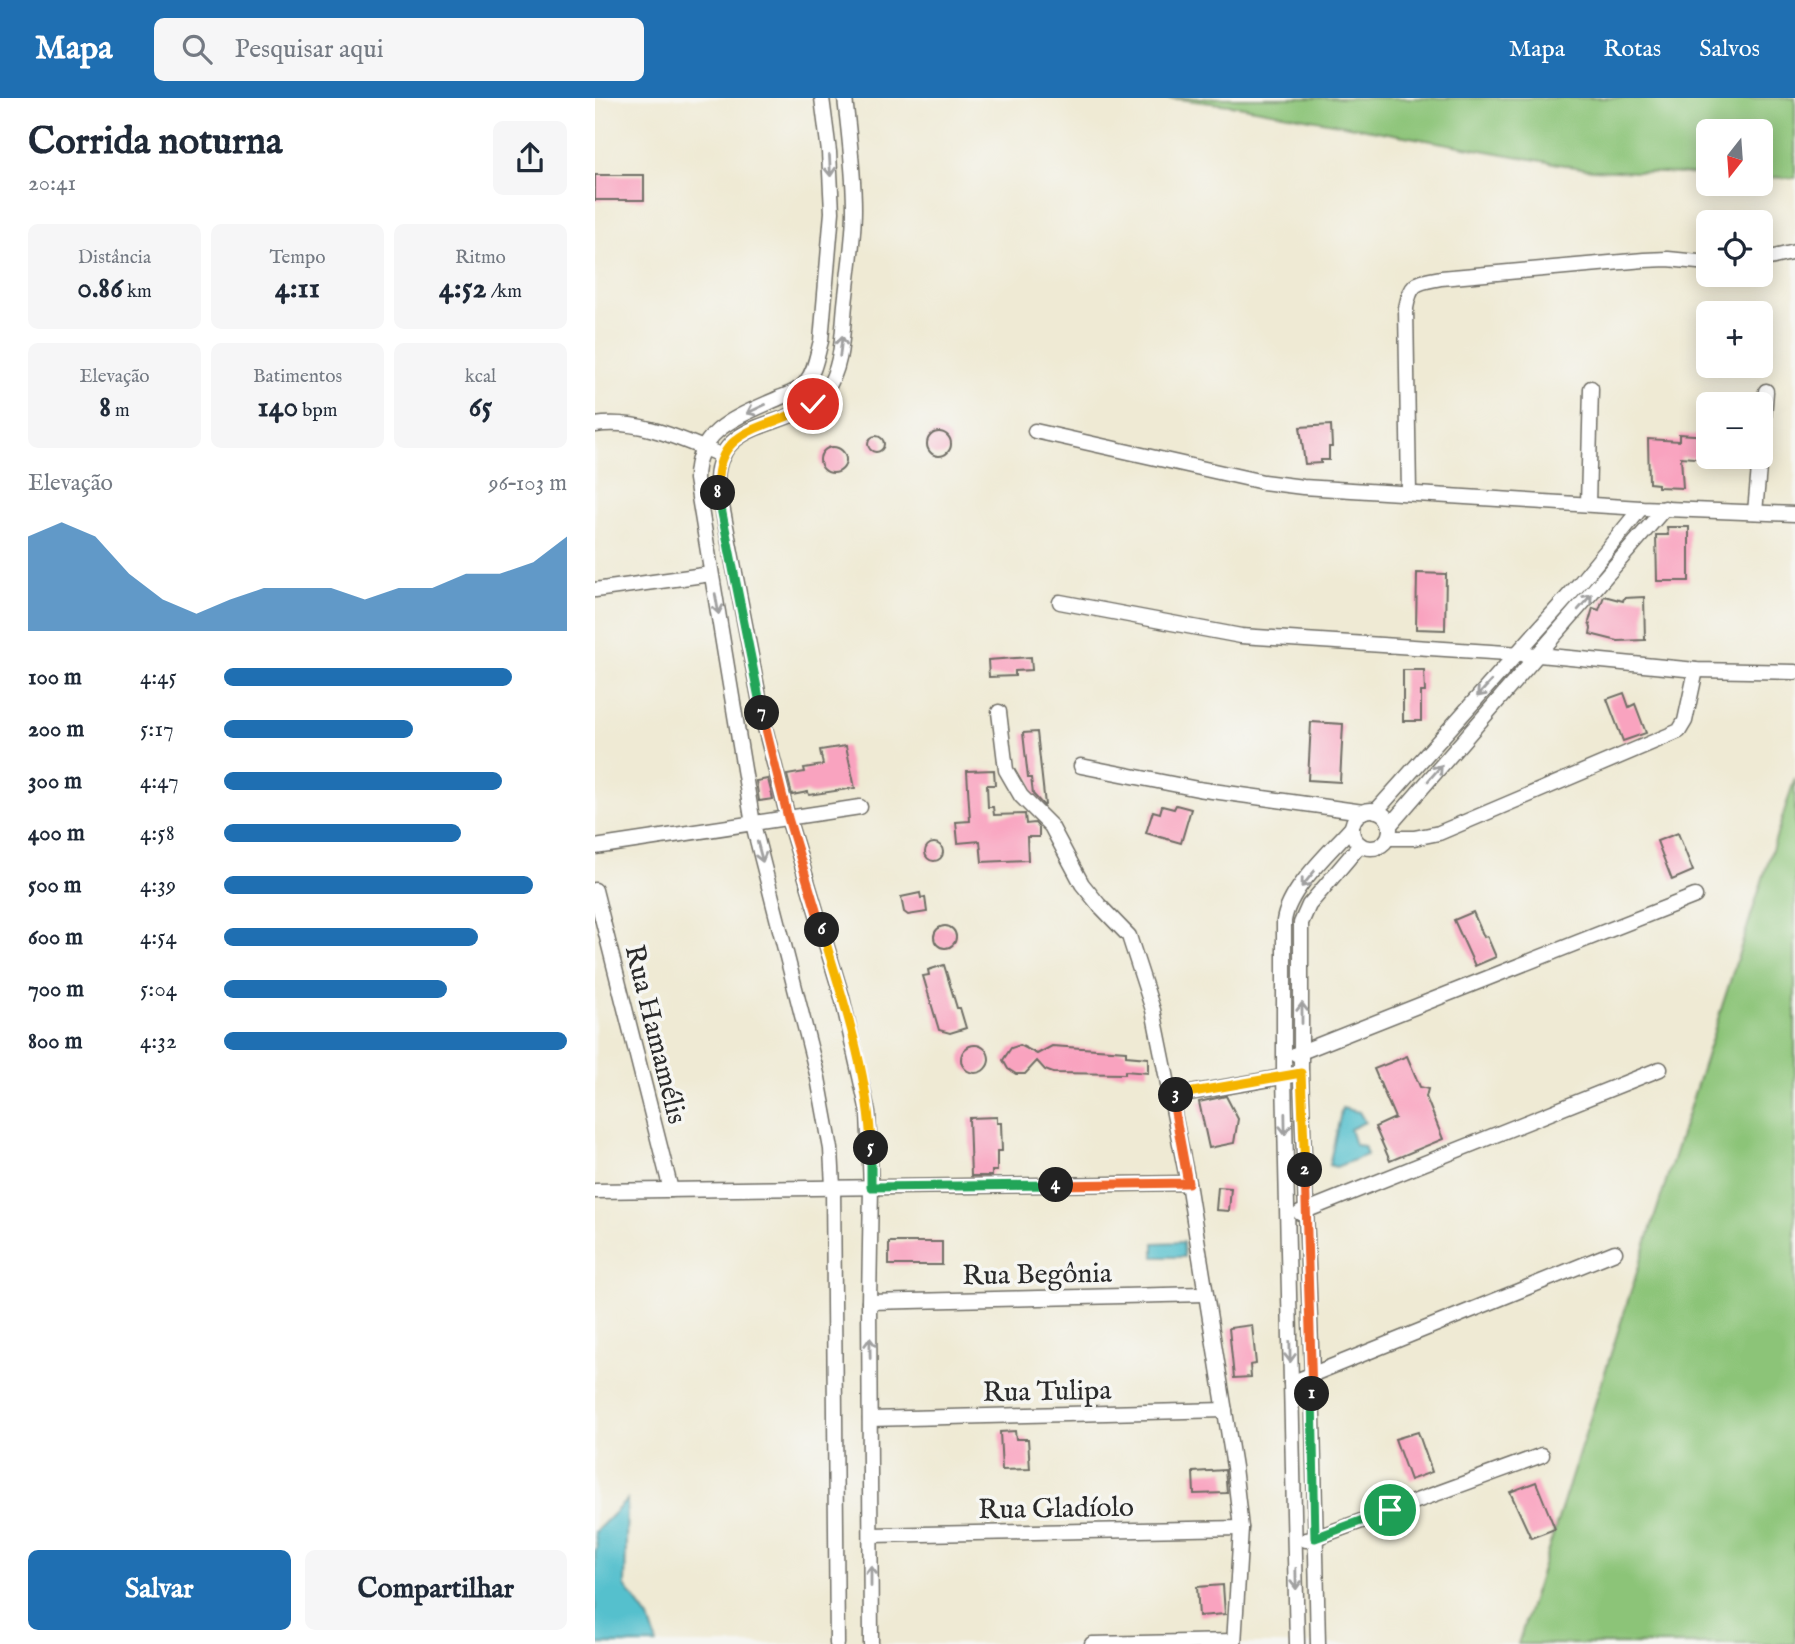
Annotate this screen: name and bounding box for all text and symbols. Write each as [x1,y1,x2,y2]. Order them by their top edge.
search box [154,18,644,81]
text: Mapa [35,28,112,70]
icon: search [178,30,216,68]
text: Pesquisar aqui [234,33,384,66]
text: Mapa [1509,34,1565,65]
text: Rotas [1603,34,1661,65]
text: Salvos [1699,34,1760,65]
text: Corrida noturna [28,119,283,167]
north arrow [1696,119,1773,196]
map controls [1696,119,1773,469]
button: share [493,121,567,195]
one-way arrow [823,154,836,177]
text: 20:41 [28,169,76,198]
button: locate [1696,210,1773,287]
text: Distância [78,246,151,270]
text: Tempo [269,246,326,270]
text: Ritmo [455,246,506,270]
text: 0.86 [77,270,123,308]
text: 4:11 [275,270,320,308]
text: 4:52 [439,270,487,308]
text: km [123,280,152,304]
text: /km [487,280,522,304]
button: + [1696,301,1773,378]
one-way arrow [834,335,847,358]
text: Elevação [79,365,150,389]
text: Batimentos [253,365,342,389]
text: kcal [465,365,496,389]
pin [783,374,843,434]
icon: check [794,385,832,423]
text: 8 [99,389,111,427]
text: 140 [258,389,298,427]
text: 65 [469,389,492,427]
button: − [1696,392,1773,469]
text: m [111,399,130,423]
text: bpm [298,399,337,423]
one-way arrow [746,403,767,416]
text: Elevação [28,469,113,498]
text: 96–103 m [488,469,567,498]
pin: 8 [701,476,735,510]
text: 8 [714,480,721,504]
one-way arrow [711,592,724,615]
one-way arrow [1577,593,1593,611]
text: 100 m [28,663,82,692]
text: 4:45 [140,663,177,692]
one-way arrow [1476,680,1493,697]
pin: 7 [745,696,779,730]
text: 7 [757,700,766,724]
text: 200 m [28,715,84,744]
text: 5:17 [140,715,174,744]
one-way arrow [1427,765,1443,783]
text: 300 m [28,767,82,796]
text: 4:47 [140,767,179,796]
text: 400 m [28,819,85,848]
text: 4:58 [140,819,175,848]
one-way arrow [754,840,767,863]
one-way arrow [1300,869,1315,888]
text: 500 m [28,871,82,900]
text: 4:39 [140,871,176,900]
pin: 6 [805,912,839,948]
text: 6 [817,917,826,941]
text: 600 m [28,923,83,952]
text: 4:54 [140,923,177,952]
street label: Rua Hamamélis [615,942,694,1128]
text: 700 m [28,975,84,1004]
text: 5:04 [140,975,177,1004]
one-way arrow [1295,1001,1309,1024]
text: 800 m [28,1027,82,1056]
text: 4:32 [140,1027,177,1056]
pin: 3 [1159,1077,1193,1112]
text: 3 [1172,1082,1179,1106]
one-way arrow [1279,1112,1292,1135]
pin: 5 [853,1130,889,1166]
text: 5 [867,1135,874,1159]
pin: 2 [1287,1152,1323,1188]
text: 2 [1300,1157,1309,1181]
pin: 4 [1039,1168,1073,1202]
text: 4 [1051,1172,1060,1196]
street label: Rua Begônia [962,1257,1113,1294]
one-way arrow [863,1337,876,1360]
one-way arrow [1283,1340,1297,1363]
street label: Rua Tulipa [982,1374,1113,1411]
pin: 1 [1295,1376,1329,1412]
text: 1 [1308,1381,1315,1405]
pin [1360,1480,1420,1540]
street label: Rua Gladíolo [978,1491,1134,1528]
icon: arrive [1371,1491,1409,1529]
button: Salvar [28,1550,291,1630]
button: Compartilhar [305,1550,567,1630]
one-way arrow [864,1565,878,1588]
one-way arrow [1289,1567,1303,1590]

